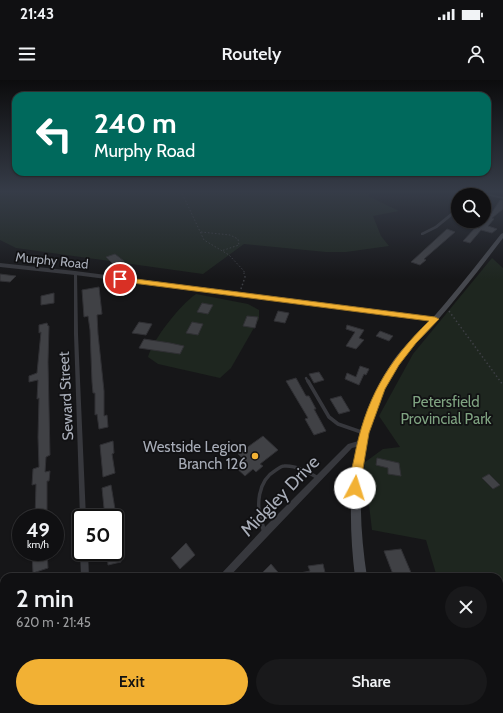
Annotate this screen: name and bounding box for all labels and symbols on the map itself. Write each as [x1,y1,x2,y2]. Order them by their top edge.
street label: Murphy Road [15,248,89,272]
pin [103,262,137,296]
street label: Seward Street [55,351,77,441]
park label: Petersfield Provincial Park [400,393,492,428]
place label: Westside Legion Branch 126 [143,438,247,473]
street label: Midgley Drive [236,451,324,541]
marker: Westside Legion Branch 126 [250,451,260,461]
position arrow [334,467,376,509]
speed limit sign: 50 [72,509,124,561]

